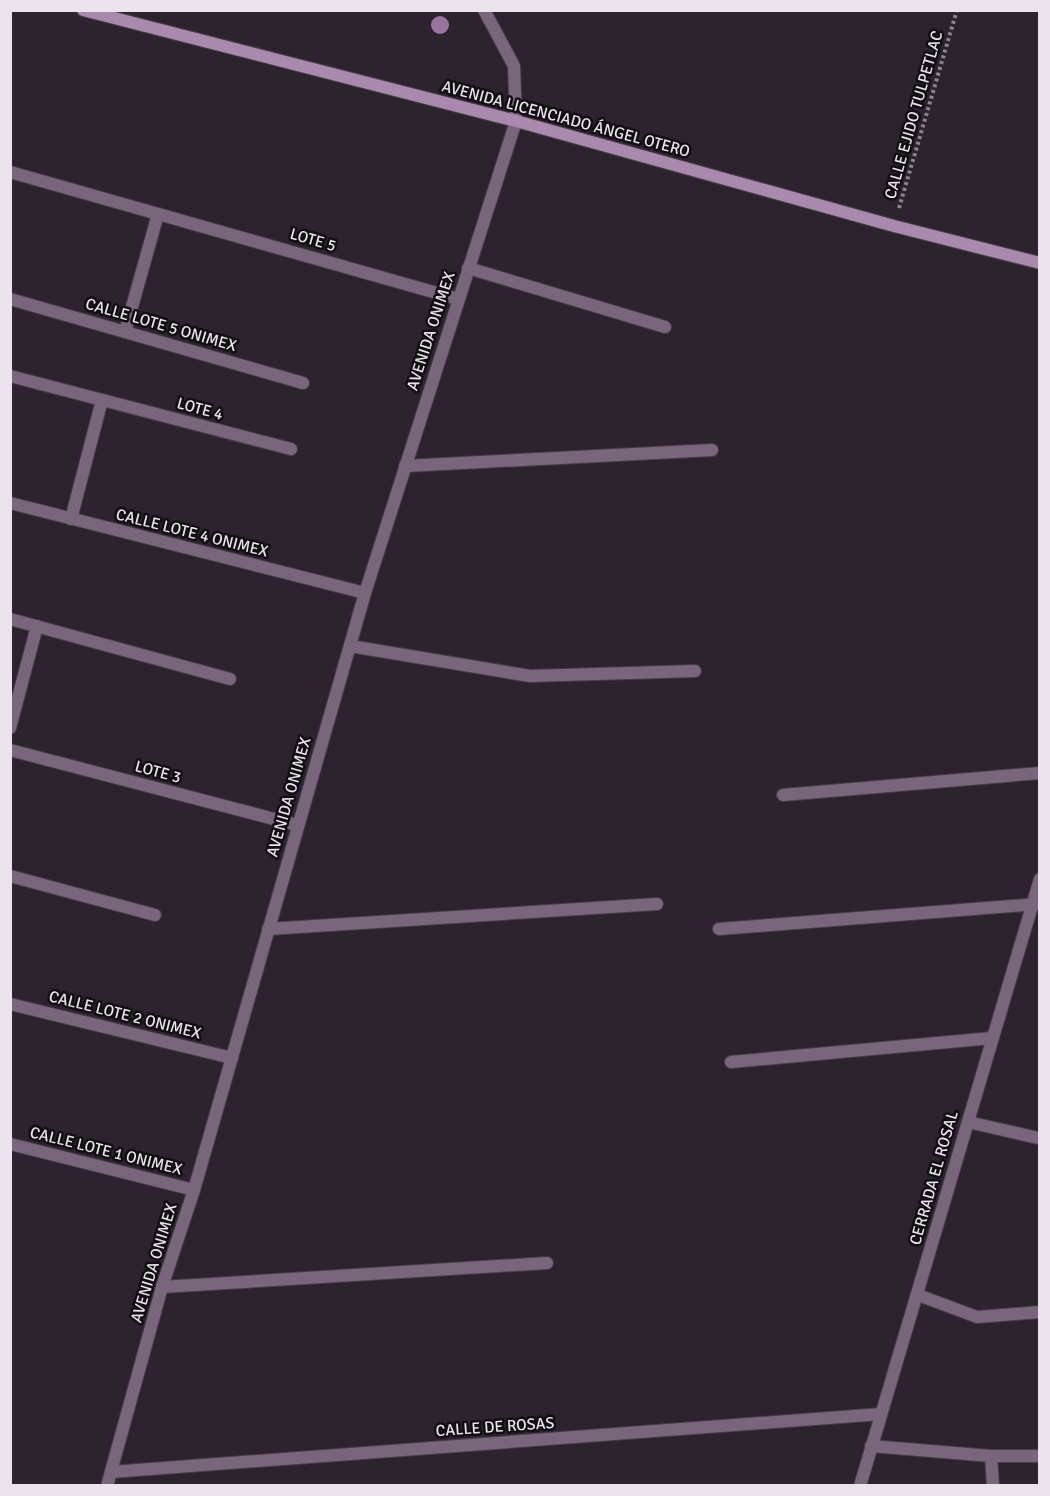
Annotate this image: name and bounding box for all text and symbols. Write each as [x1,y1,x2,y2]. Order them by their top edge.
street label: CALLE EJIDO TULPETLAC [880,28,948,201]
street label: AVENIDA LICENCIADO ÁNGEL OTERO [440,76,692,162]
street label: LOTE 5 [288,224,338,256]
street label: AVENIDA ONIMEX [402,269,460,393]
street label: CALLE LOTE 5 ONIMEX [83,294,240,356]
street label: LOTE 4 [175,393,226,425]
street label: CALLE LOTE 4 ONIMEX [114,504,271,562]
street label: AVENIDA ONIMEX [262,734,316,859]
street label: LOTE 3 [133,756,183,788]
street label: CALLE LOTE 2 ONIMEX [47,986,204,1044]
street label: CERRADA EL ROSAL [905,1109,963,1247]
street label: CALLE LOTE 1 ONIMEX [28,1122,185,1180]
street label: AVENIDA ONIMEX [126,1200,182,1325]
street label: CALLE DE ROSAS [435,1413,555,1441]

